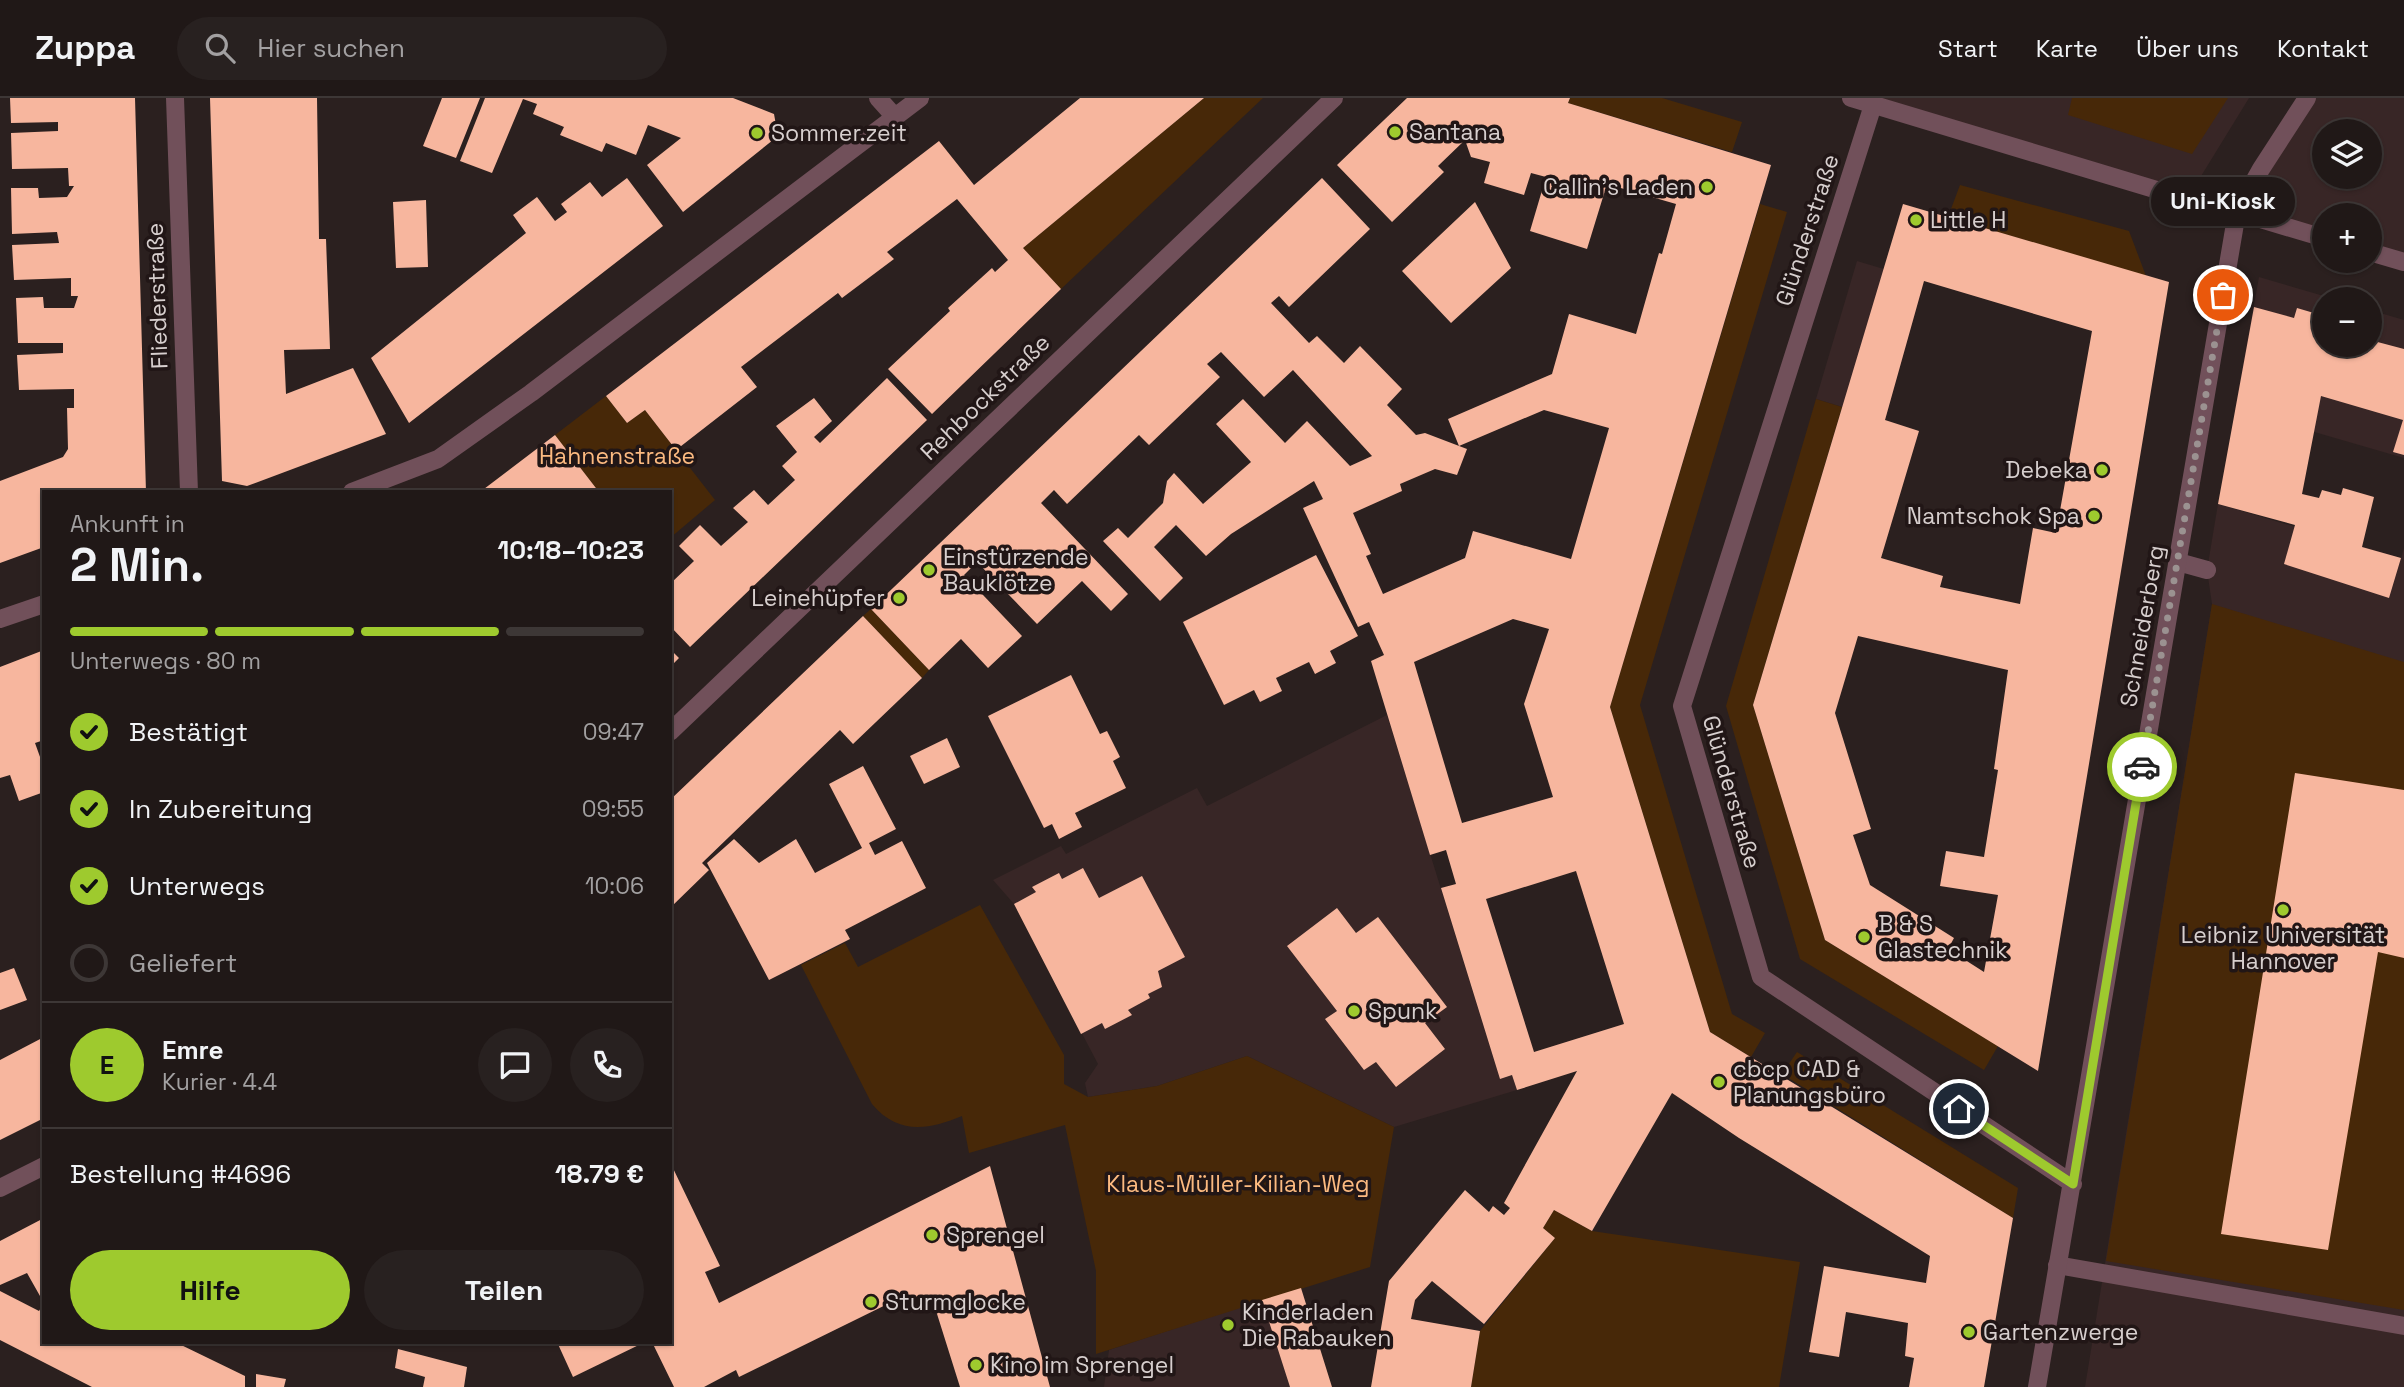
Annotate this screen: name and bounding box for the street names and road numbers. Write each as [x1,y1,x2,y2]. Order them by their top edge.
street label: Glünderstraße [1768,150,1846,310]
street label: Fliederstraße [139,222,175,370]
street label: Rehbockstraße [914,327,1056,467]
street label: Schneiderberg [2113,543,2171,709]
street label: Glünderstraße [1696,712,1768,872]

